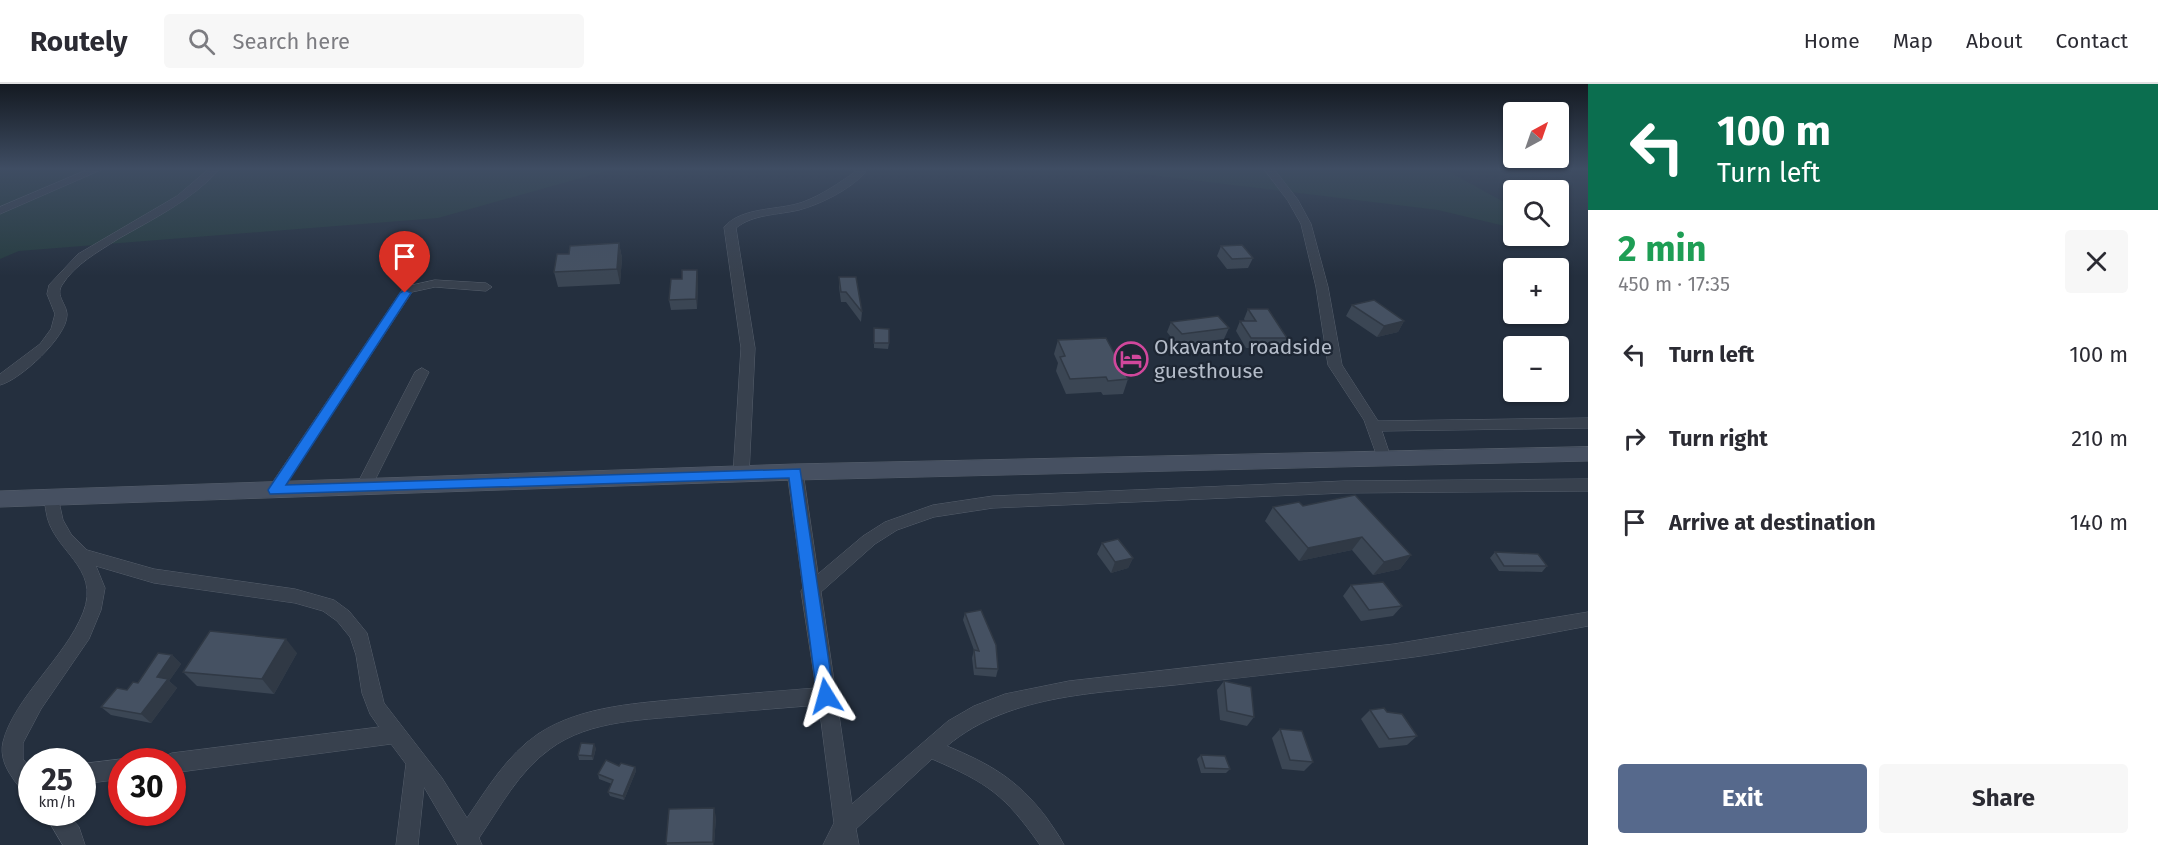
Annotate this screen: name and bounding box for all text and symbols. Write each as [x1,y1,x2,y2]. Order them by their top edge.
search box [164,14,584,68]
text: Routely [30,25,128,58]
icon: search [185,25,218,58]
text: Search here [233,28,350,55]
text: Home [1804,28,1860,54]
text: Map [1893,28,1933,54]
text: About [1966,28,2023,54]
text: Contact [2056,28,2128,54]
north arrow [1503,102,1569,168]
map controls [1503,102,1569,402]
text: 100 m [1717,106,1831,156]
icon: left [1618,108,1696,186]
text: Turn left [1717,157,1820,189]
button: search [1503,180,1569,246]
text: 2 min [1618,227,1707,271]
button: close [2065,230,2128,293]
pin [379,231,430,293]
icon: arrive [388,240,421,273]
button: + [1503,258,1569,324]
text: 450 m · 17:35 [1618,272,1730,296]
place label: Okavanto roadside guesthouse [1154,334,1332,384]
button: − [1503,336,1569,402]
icon: left [1618,338,1651,371]
hotel icon: Okavanto roadside guesthouse [1113,341,1149,377]
text: Turn left [1669,341,1754,368]
text: 100 m [2069,341,2128,368]
icon: right [1618,422,1651,455]
text: Turn right [1669,425,1768,452]
text: 210 m [2071,425,2128,452]
icon: arrive [1618,506,1651,539]
text: Arrive at destination [1669,509,1876,536]
text: 140 m [2070,509,2128,536]
position arrow [794,664,858,728]
speed limit sign: 30 [108,748,186,826]
text: 25 [41,762,73,798]
button: Exit [1618,764,1867,833]
button: Share [1879,764,2128,833]
text: km/h [38,793,76,811]

